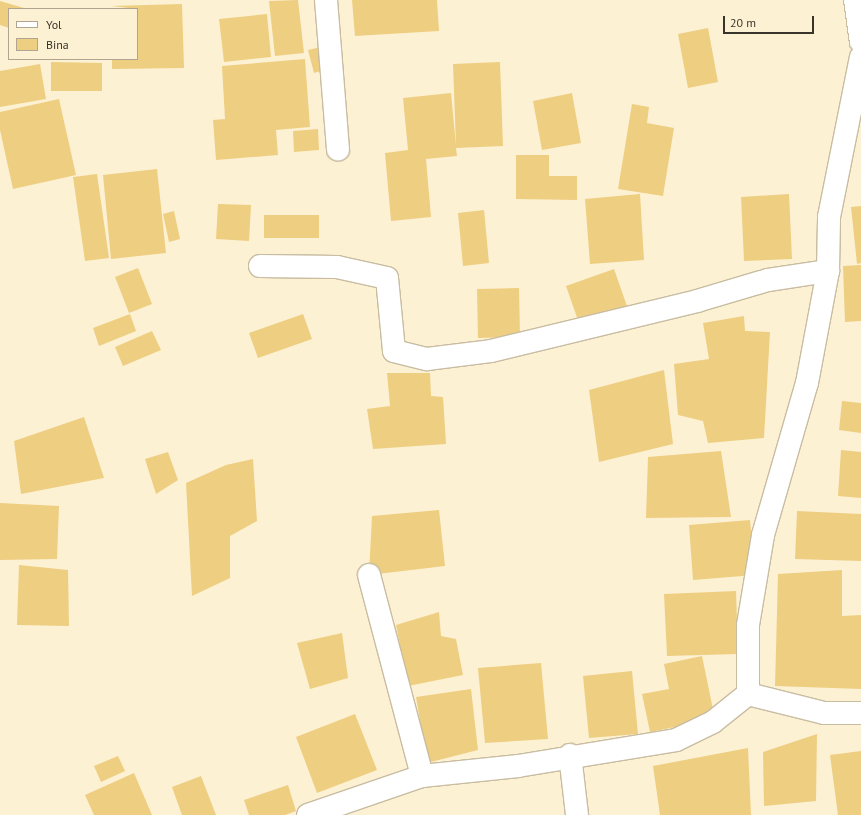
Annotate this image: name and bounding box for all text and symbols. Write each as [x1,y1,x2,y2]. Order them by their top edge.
legend [8,8,138,60]
scale bar [725,8,816,34]
text: 20 m [730,15,756,30]
text: Yol [46,17,62,32]
text: Bina [46,37,69,52]

